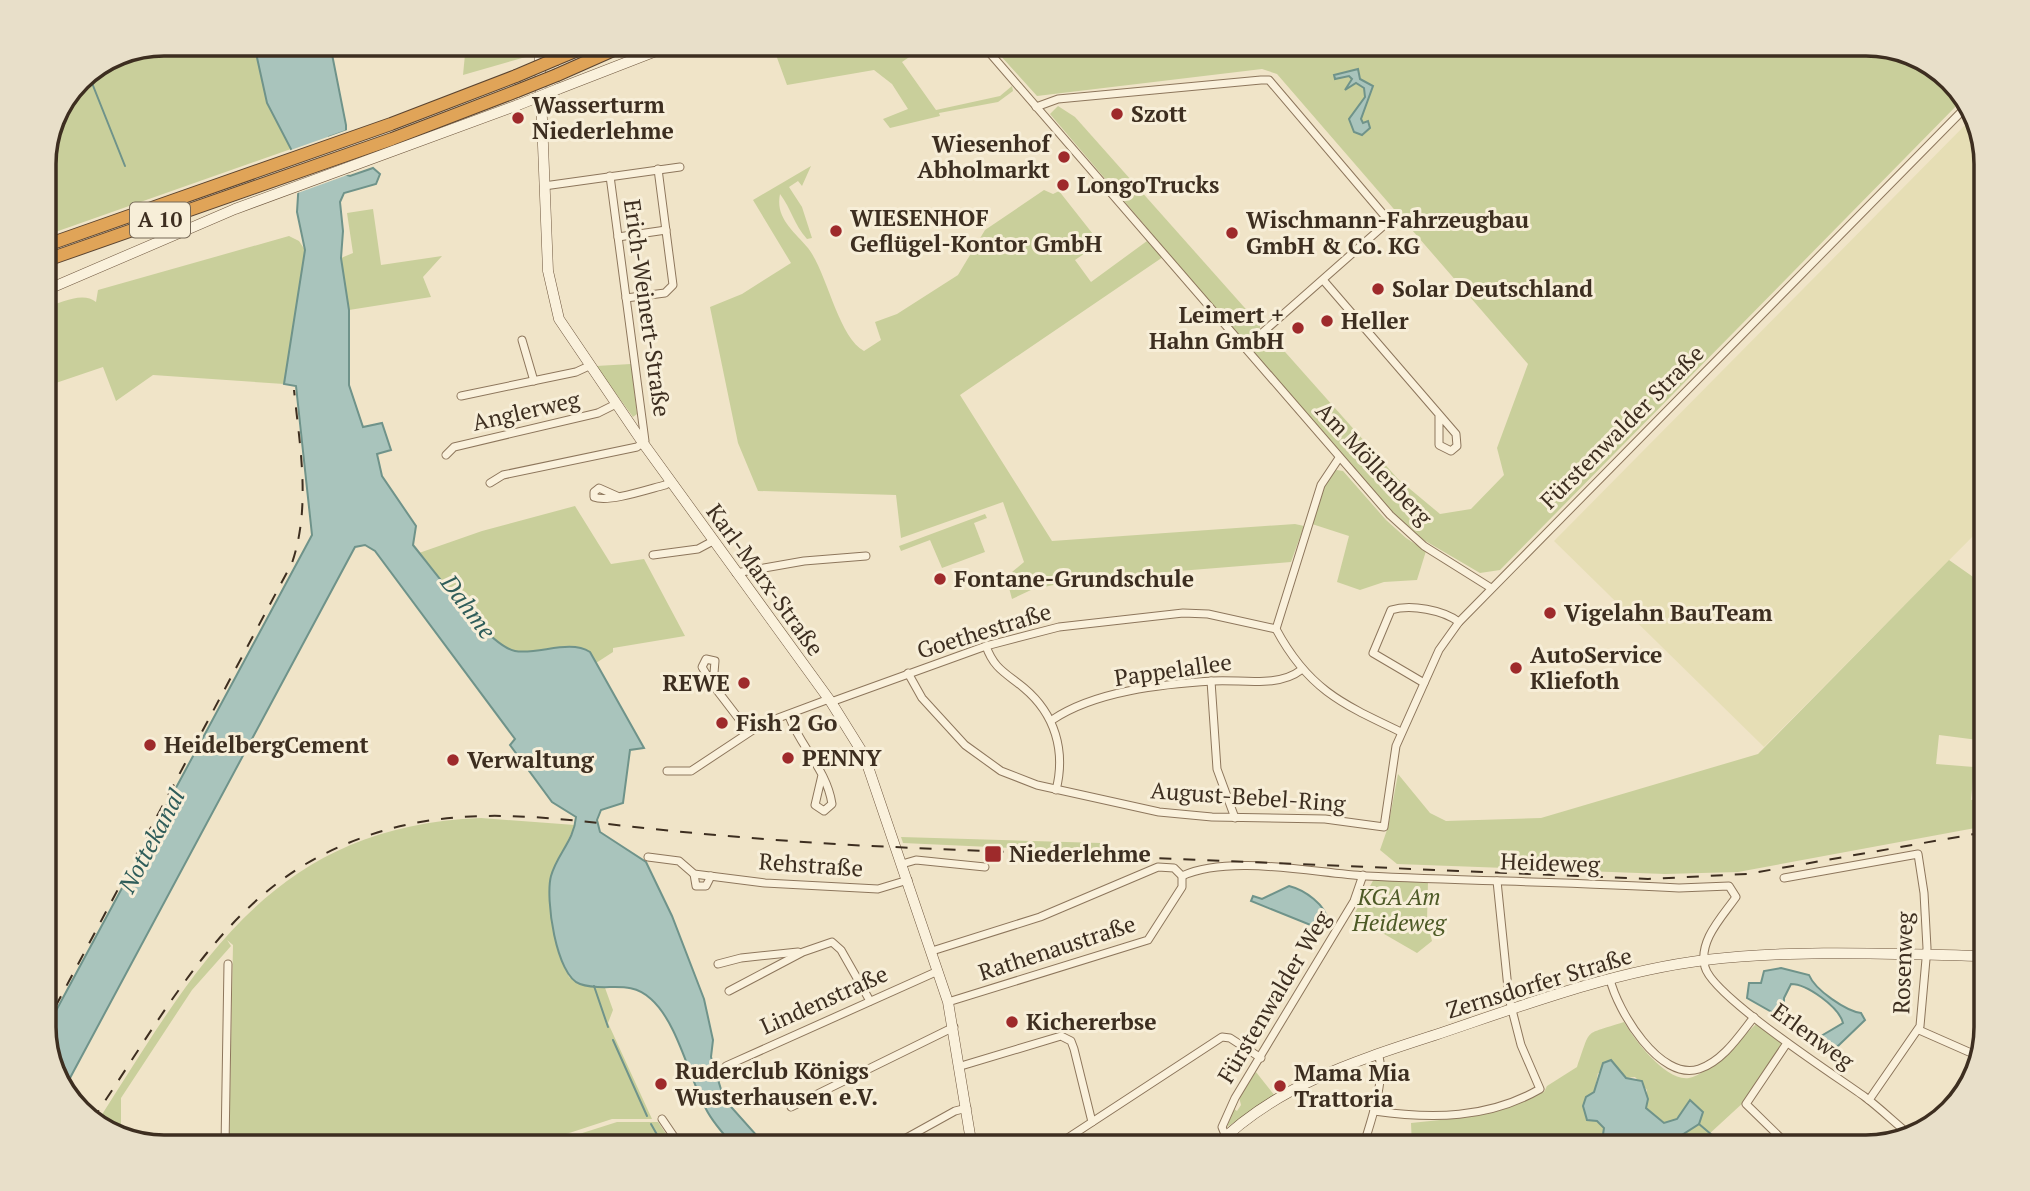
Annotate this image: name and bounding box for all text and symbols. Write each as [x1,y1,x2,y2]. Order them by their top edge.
place label: Wasserturm Niederlehme [532,89,674,146]
place label: Szott [1131,98,1187,129]
marker: Szott [1109,106,1125,122]
marker: Wasserturm Niederlehme [510,110,526,126]
place label: Wiesenhof Abholmarkt [917,128,1052,185]
marker: Wiesenhof Abholmarkt [1056,149,1072,165]
place label: LongoTrucks [1077,169,1219,200]
marker: LongoTrucks [1055,177,1071,193]
street label: Erich-Weinert-Straße [617,197,678,419]
road number: A 10 [130,202,190,238]
place label: WIESENHOF Geflügel-Kontor GmbH [850,202,1103,259]
place label: Wischmann-Fahrzeugbau GmbH & Co. KG [1246,204,1529,261]
marker: WIESENHOF Geflügel-Kontor GmbH [828,223,844,239]
marker: Wischmann-Fahrzeugbau GmbH & Co. KG [1224,225,1240,241]
place label: Solar Deutschland [1392,273,1593,304]
marker: Solar Deutschland [1370,281,1386,297]
place label: Leimert + Hahn GmbH [1149,299,1284,356]
place label: Heller [1341,305,1409,336]
marker: Heller [1319,313,1335,329]
marker: Leimert + Hahn GmbH [1290,320,1306,336]
street label: Fürstenwalder Straße [1533,338,1710,515]
street label: Anglerweg [469,383,583,438]
street label: Am Möllenberg [1309,395,1440,533]
street label: Karl-Marx-Straße [700,497,831,662]
place label: Fontane-Grundschule [954,563,1194,594]
water label: Dahme [434,567,504,645]
marker: Fontane-Grundschule [932,571,948,587]
street label: Goethestraße [913,595,1055,666]
place label: Vigelahn BauTeam [1564,597,1773,628]
marker: Vigelahn BauTeam [1542,605,1558,621]
place label: AutoService Kliefoth [1530,639,1662,696]
street label: Pappelallee [1112,646,1234,693]
marker: AutoService Kliefoth [1508,660,1524,676]
place label: REWE [662,667,730,698]
marker: REWE [736,675,752,691]
place label: Fish 2 Go [736,707,837,738]
marker: Fish 2 Go [714,715,730,731]
place label: HeidelbergCement [164,729,369,760]
marker: HeidelbergCement [142,737,158,753]
place label: PENNY [802,742,882,773]
place label: Verwaltung [467,744,595,775]
marker: PENNY [780,750,796,766]
marker: Verwaltung [445,752,461,768]
street label: August-Bebel-Ring [1149,774,1347,819]
water label: Nottekanal [110,783,192,899]
place label: Niederlehme [1009,838,1151,869]
marker: Niederlehme [983,844,1003,864]
street label: Rehstraße [758,845,864,884]
street label: Heideweg [1500,845,1601,880]
park label: KGA Am Heideweg [1351,881,1447,938]
street label: Fürstenwalder Weg [1210,904,1338,1089]
street label: Rathenaustraße [974,908,1139,988]
street label: Rosenweg [1885,910,1920,1015]
street label: Zernsdorfer Straße [1442,940,1636,1026]
street label: Lindenstraße [755,958,892,1041]
street label: Erlenweg [1766,995,1861,1076]
place label: Kichererbse [1026,1006,1157,1037]
marker: Kichererbse [1004,1014,1020,1030]
place label: Ruderclub Königs Wusterhausen e.V. [675,1055,878,1112]
place label: Mama Mia Trattoria [1294,1057,1411,1114]
marker: Ruderclub Königs Wusterhausen e.V. [653,1076,669,1092]
marker: Mama Mia Trattoria [1272,1078,1288,1094]

